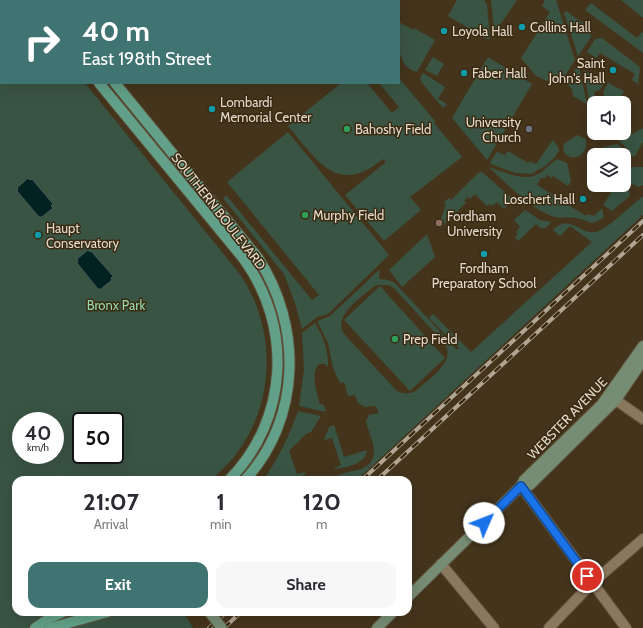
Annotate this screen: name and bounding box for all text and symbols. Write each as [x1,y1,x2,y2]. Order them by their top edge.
text: 40 m [82,14,150,48]
icon: right [16,16,68,68]
place label: Collins Hall [530,19,591,35]
marker: Collins Hall [517,22,527,32]
place label: Loyola Hall [452,23,513,39]
marker: Loyola Hall [439,26,449,36]
text: East 198th Street [82,48,211,70]
place label: Saint John's Hall [548,55,606,86]
place label: Faber Hall [472,65,527,81]
marker: Saint John's Hall [608,65,618,75]
marker: Faber Hall [459,68,469,78]
place label: Lombardi Memorial Center [220,94,312,125]
map controls [587,96,631,192]
button: sound [587,96,631,140]
marker: Lombardi Memorial Center [207,104,217,114]
place label: University Church [466,114,521,145]
place label: Bahoshy Field [355,121,431,137]
marker: Bahoshy Field [342,124,352,134]
marker: University Church [524,124,534,134]
button: layers [587,148,631,192]
street label: SOUTHERN BOULEVARD [168,149,270,273]
place label: Loschert Hall [504,191,575,207]
marker: Loschert Hall [578,194,588,204]
place label: Murphy Field [313,207,384,223]
place label: Fordham University [447,208,503,239]
marker: Murphy Field [300,210,310,220]
marker: Fordham University [434,218,444,228]
place label: Haupt Conservatory [46,220,119,251]
marker: Haupt Conservatory [33,230,43,240]
marker: Fordham Preparatory School [479,249,489,259]
place label: Fordham Preparatory School [432,260,536,291]
park label: Bronx Park [87,297,145,313]
place label: Prep Field [403,331,457,347]
marker: Prep Field [390,334,400,344]
street label: WEBSTER AVENUE [524,374,610,462]
speed limit sign: 50 [72,412,124,464]
text: 40 [25,421,51,445]
text: km/h [27,441,49,454]
text: 21:07 [83,487,139,516]
text: 1 [216,487,225,516]
text: 120 [302,487,341,516]
position arrow [463,502,505,544]
text: Arrival [94,516,128,532]
text: min [210,516,231,532]
text: m [316,516,327,532]
pin [570,559,604,593]
button: Exit [28,562,208,608]
button: Share [216,562,396,608]
icon: arrive [576,565,598,587]

